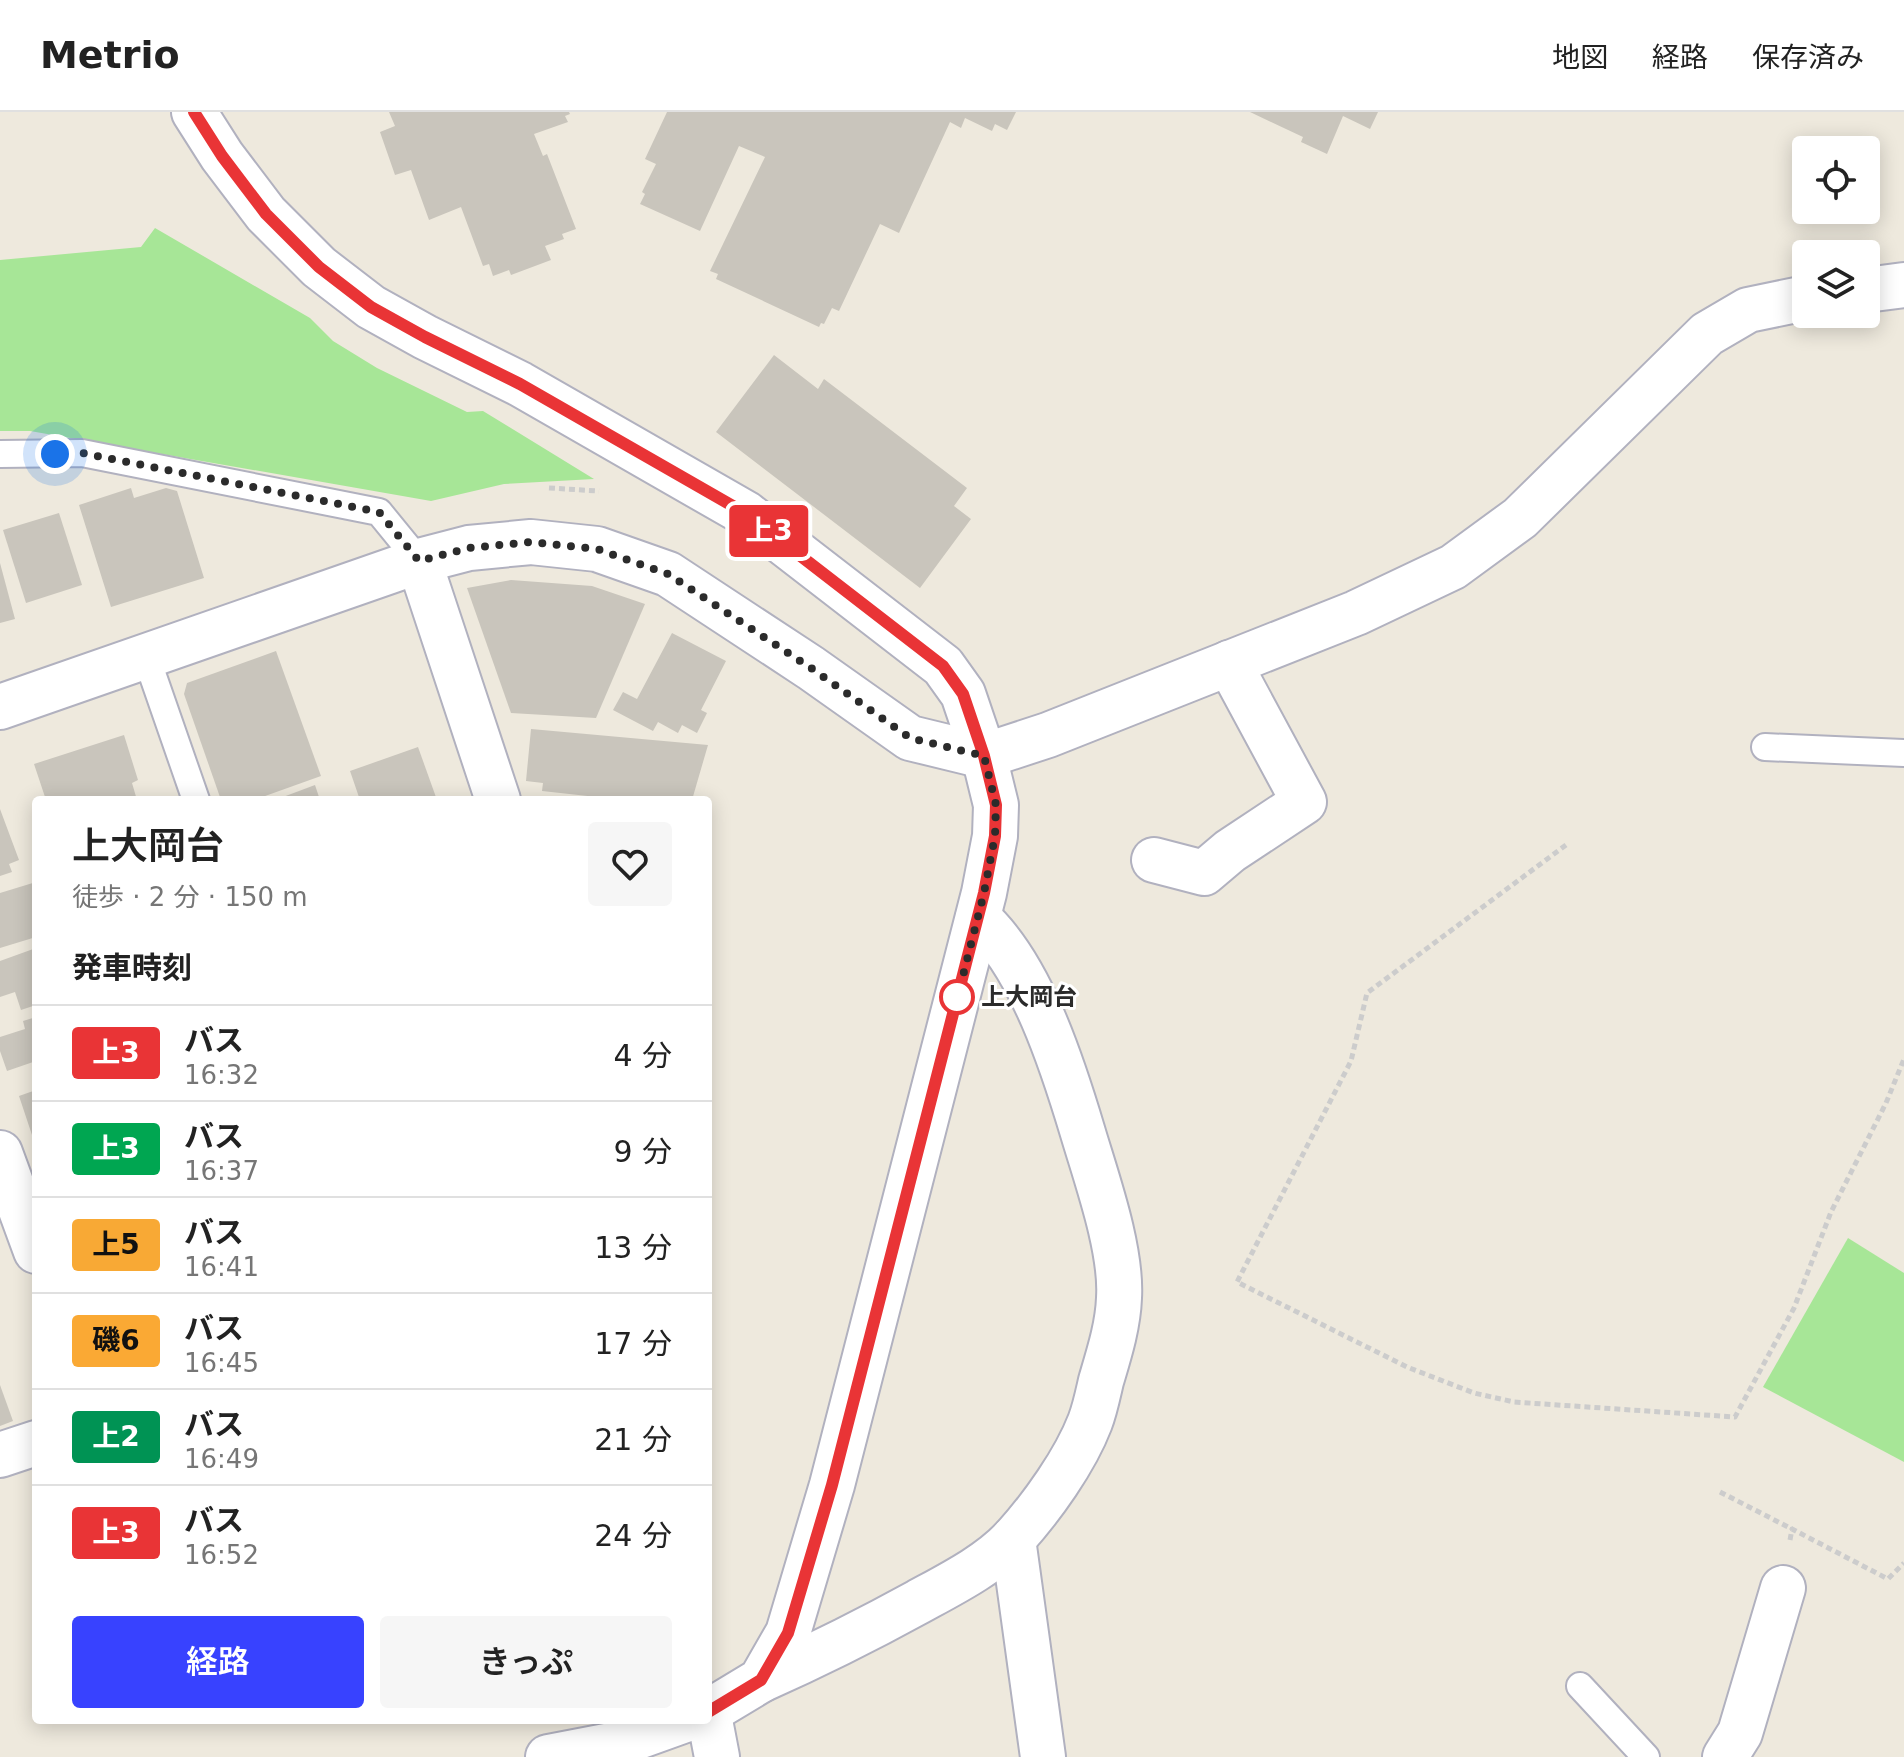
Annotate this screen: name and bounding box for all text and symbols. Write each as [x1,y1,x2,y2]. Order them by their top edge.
text: Metrio [40,33,180,77]
text: 地図 [1552,41,1608,74]
text: 経路 [1652,41,1708,74]
text: 保存済み [1752,41,1864,74]
map controls [1792,136,1880,328]
button: locate [1792,136,1880,224]
button: layers [1792,240,1880,328]
your location [35,434,75,474]
line badge: 上3 [733,505,805,557]
text: 上3 [745,514,793,547]
button: heart [588,822,672,906]
text: 上大岡台 [72,824,224,868]
text: 徒歩 · 2 分 · 150 m [72,882,308,912]
text: 発車時刻 [72,950,192,985]
marker: 上大岡台 [940,980,974,1014]
place label: 上大岡台 [981,983,1077,1011]
text: バス [184,1023,244,1058]
text: 上3 [92,1036,140,1069]
text: 4 分 [613,1038,672,1073]
text: 16:32 [184,1060,259,1090]
text: バス [184,1119,244,1154]
text: 上3 [92,1132,140,1165]
text: 9 分 [613,1134,672,1169]
text: 16:37 [184,1156,259,1186]
text: バス [184,1215,244,1250]
text: 上5 [92,1228,140,1261]
text: 13 分 [594,1230,672,1265]
text: 16:41 [184,1252,259,1282]
text: バス [184,1311,244,1346]
text: 磯6 [92,1324,140,1357]
text: 17 分 [594,1326,672,1361]
text: 16:45 [184,1348,259,1378]
text: バス [184,1407,244,1442]
text: 上2 [92,1420,140,1453]
text: 21 分 [594,1422,672,1457]
text: 16:49 [184,1444,259,1474]
text: バス [184,1503,244,1538]
text: 上3 [92,1516,140,1549]
text: 24 分 [594,1518,672,1553]
text: 16:52 [184,1540,259,1570]
button: 経路 [72,1616,364,1708]
button: きっぷ [380,1616,672,1708]

